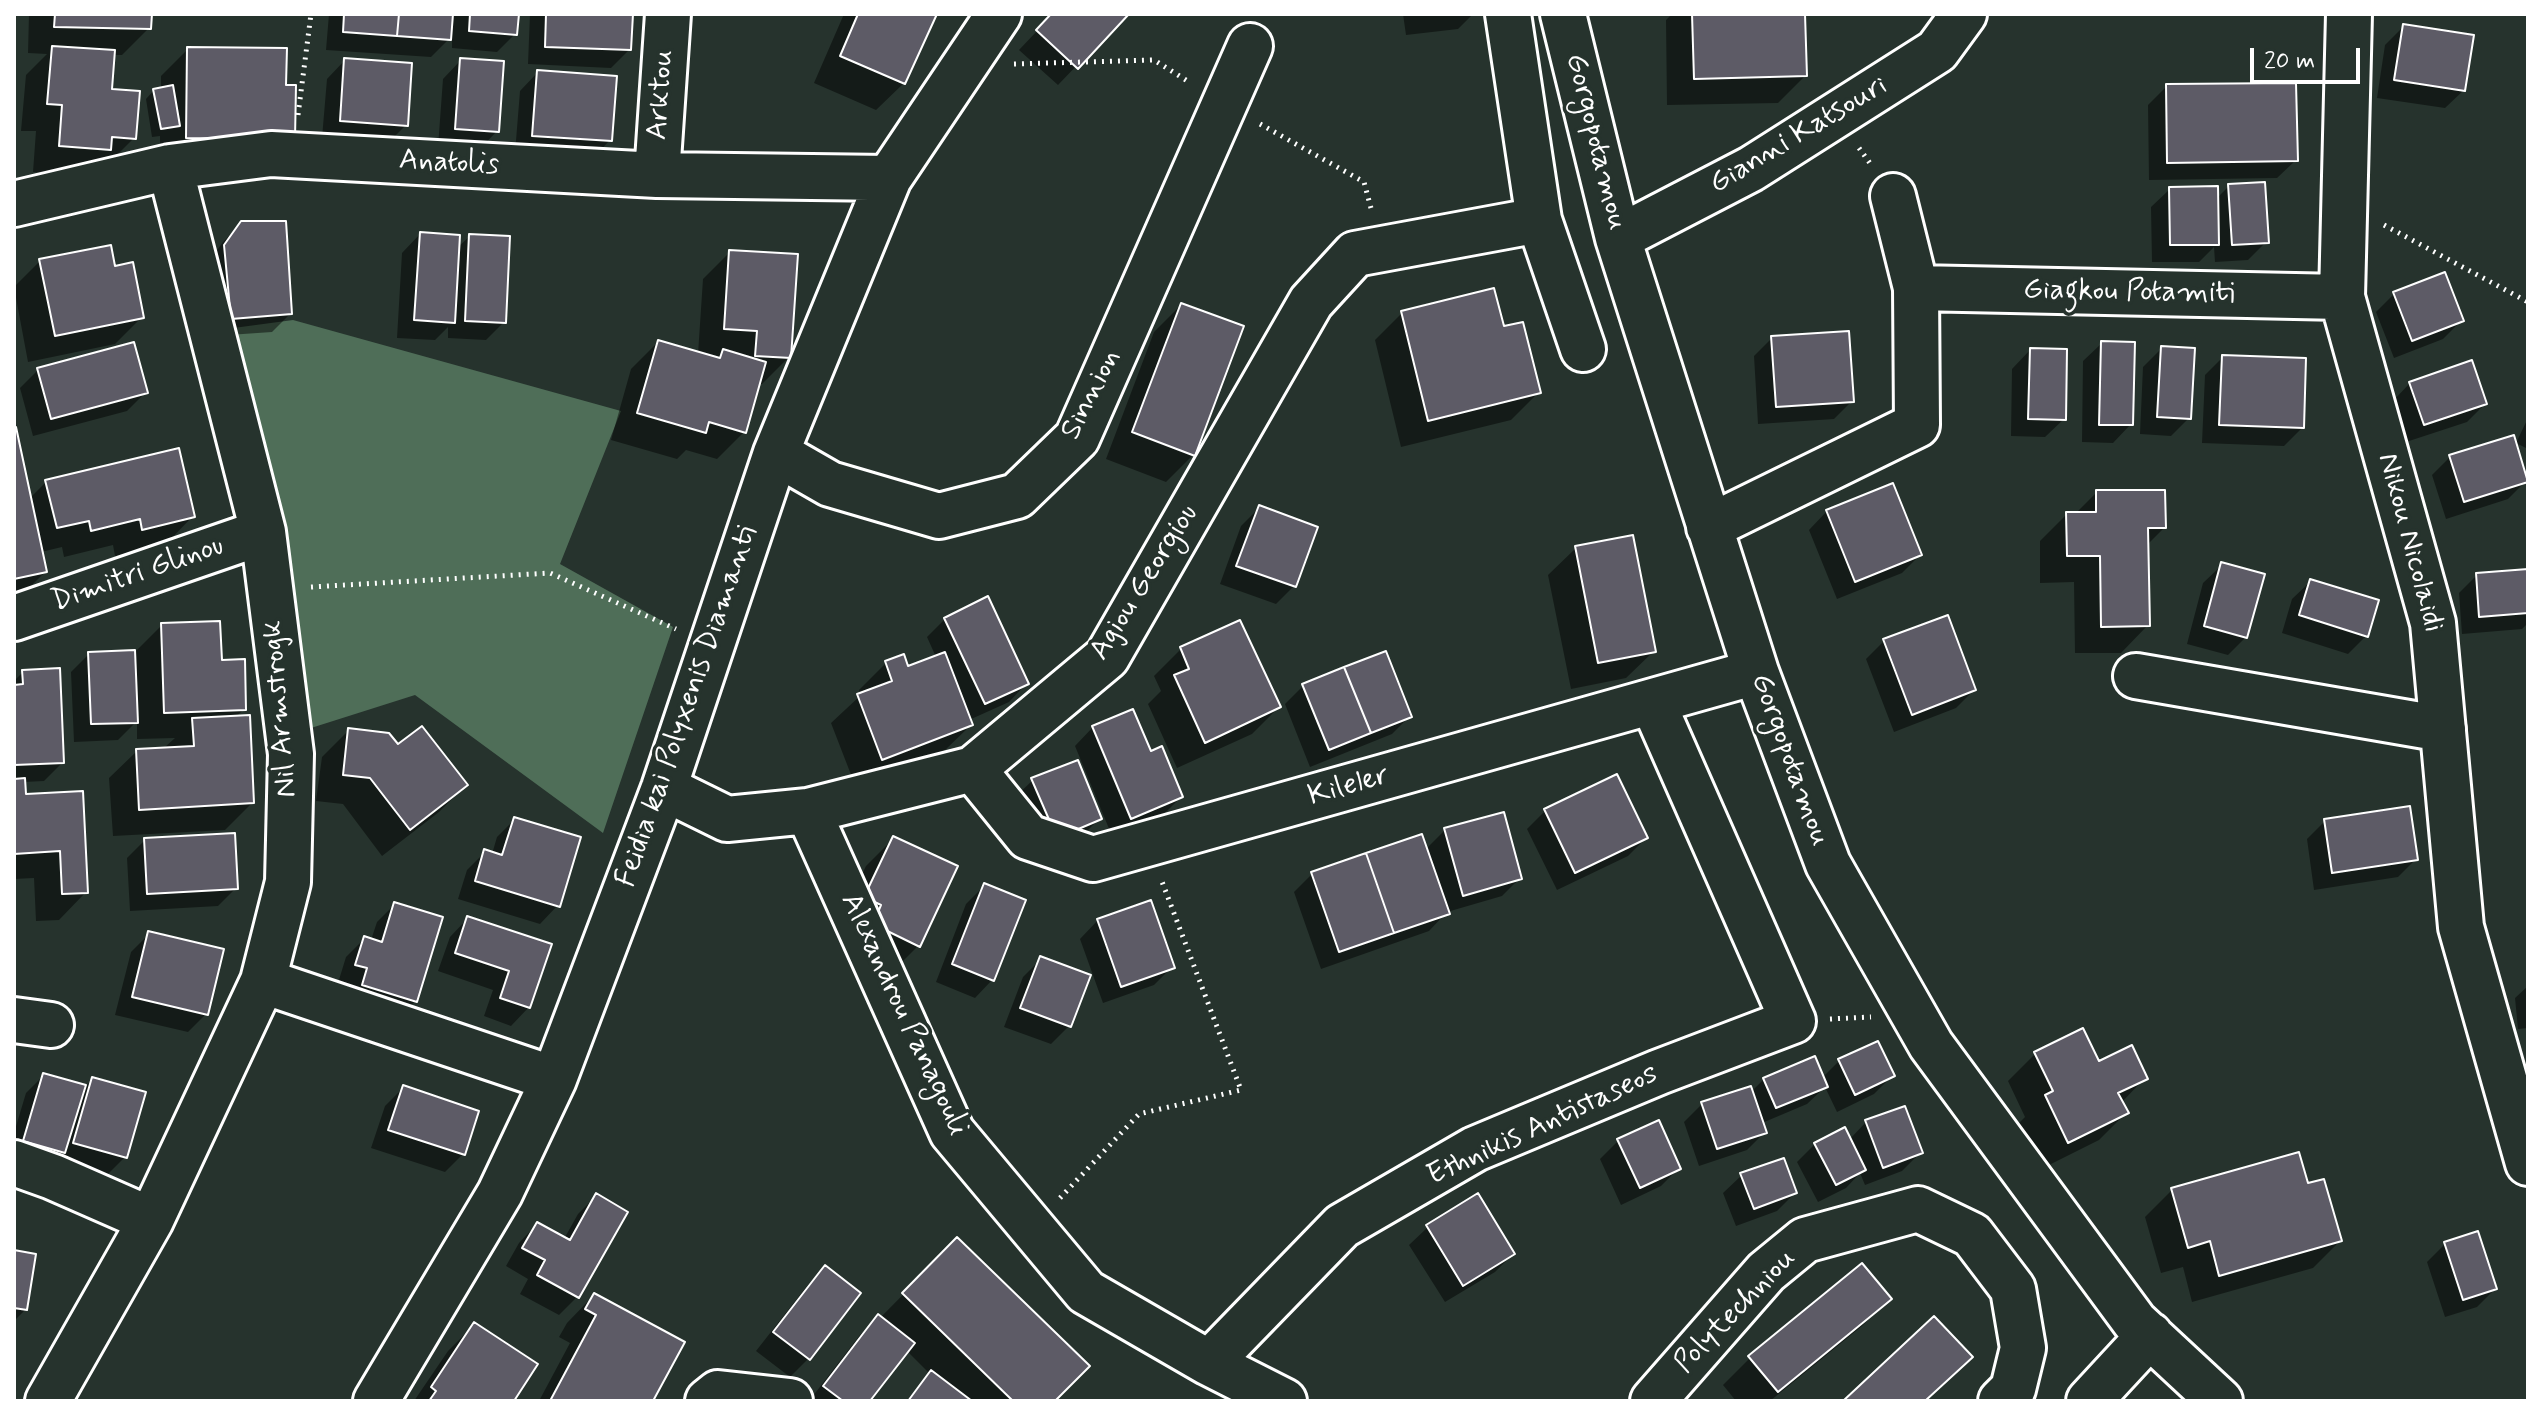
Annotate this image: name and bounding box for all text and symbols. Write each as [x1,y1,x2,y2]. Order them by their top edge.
scale bar [2254,32,2364,82]
text: 20 m [2264,46,2315,77]
street label: Arktou [641,49,683,141]
street label: Gorgopotamou [1556,50,1634,234]
street label: Gianni Katsouri [1703,69,1895,203]
street label: Anatolis [398,143,500,185]
street label: Giagkou Potamiti [2023,273,2235,313]
street label: Sinnion [1054,344,1130,446]
street label: Nikou Nicolaidi [2368,449,2450,637]
street label: Agiou Georgiou [1083,498,1207,668]
street label: Feidia kai Polyxenis Diamanti [609,522,767,892]
street label: Dimitri Glinou [47,529,229,621]
street label: Nil Armstrogk [255,619,307,799]
street label: Gorgopotamou [1741,669,1837,851]
street label: Kileler [1304,758,1394,816]
street label: Alexandrou Panagouli [831,888,975,1142]
street label: Ethnikis Antistaseos [1422,1057,1664,1195]
street label: Polytechniou [1668,1242,1804,1382]

